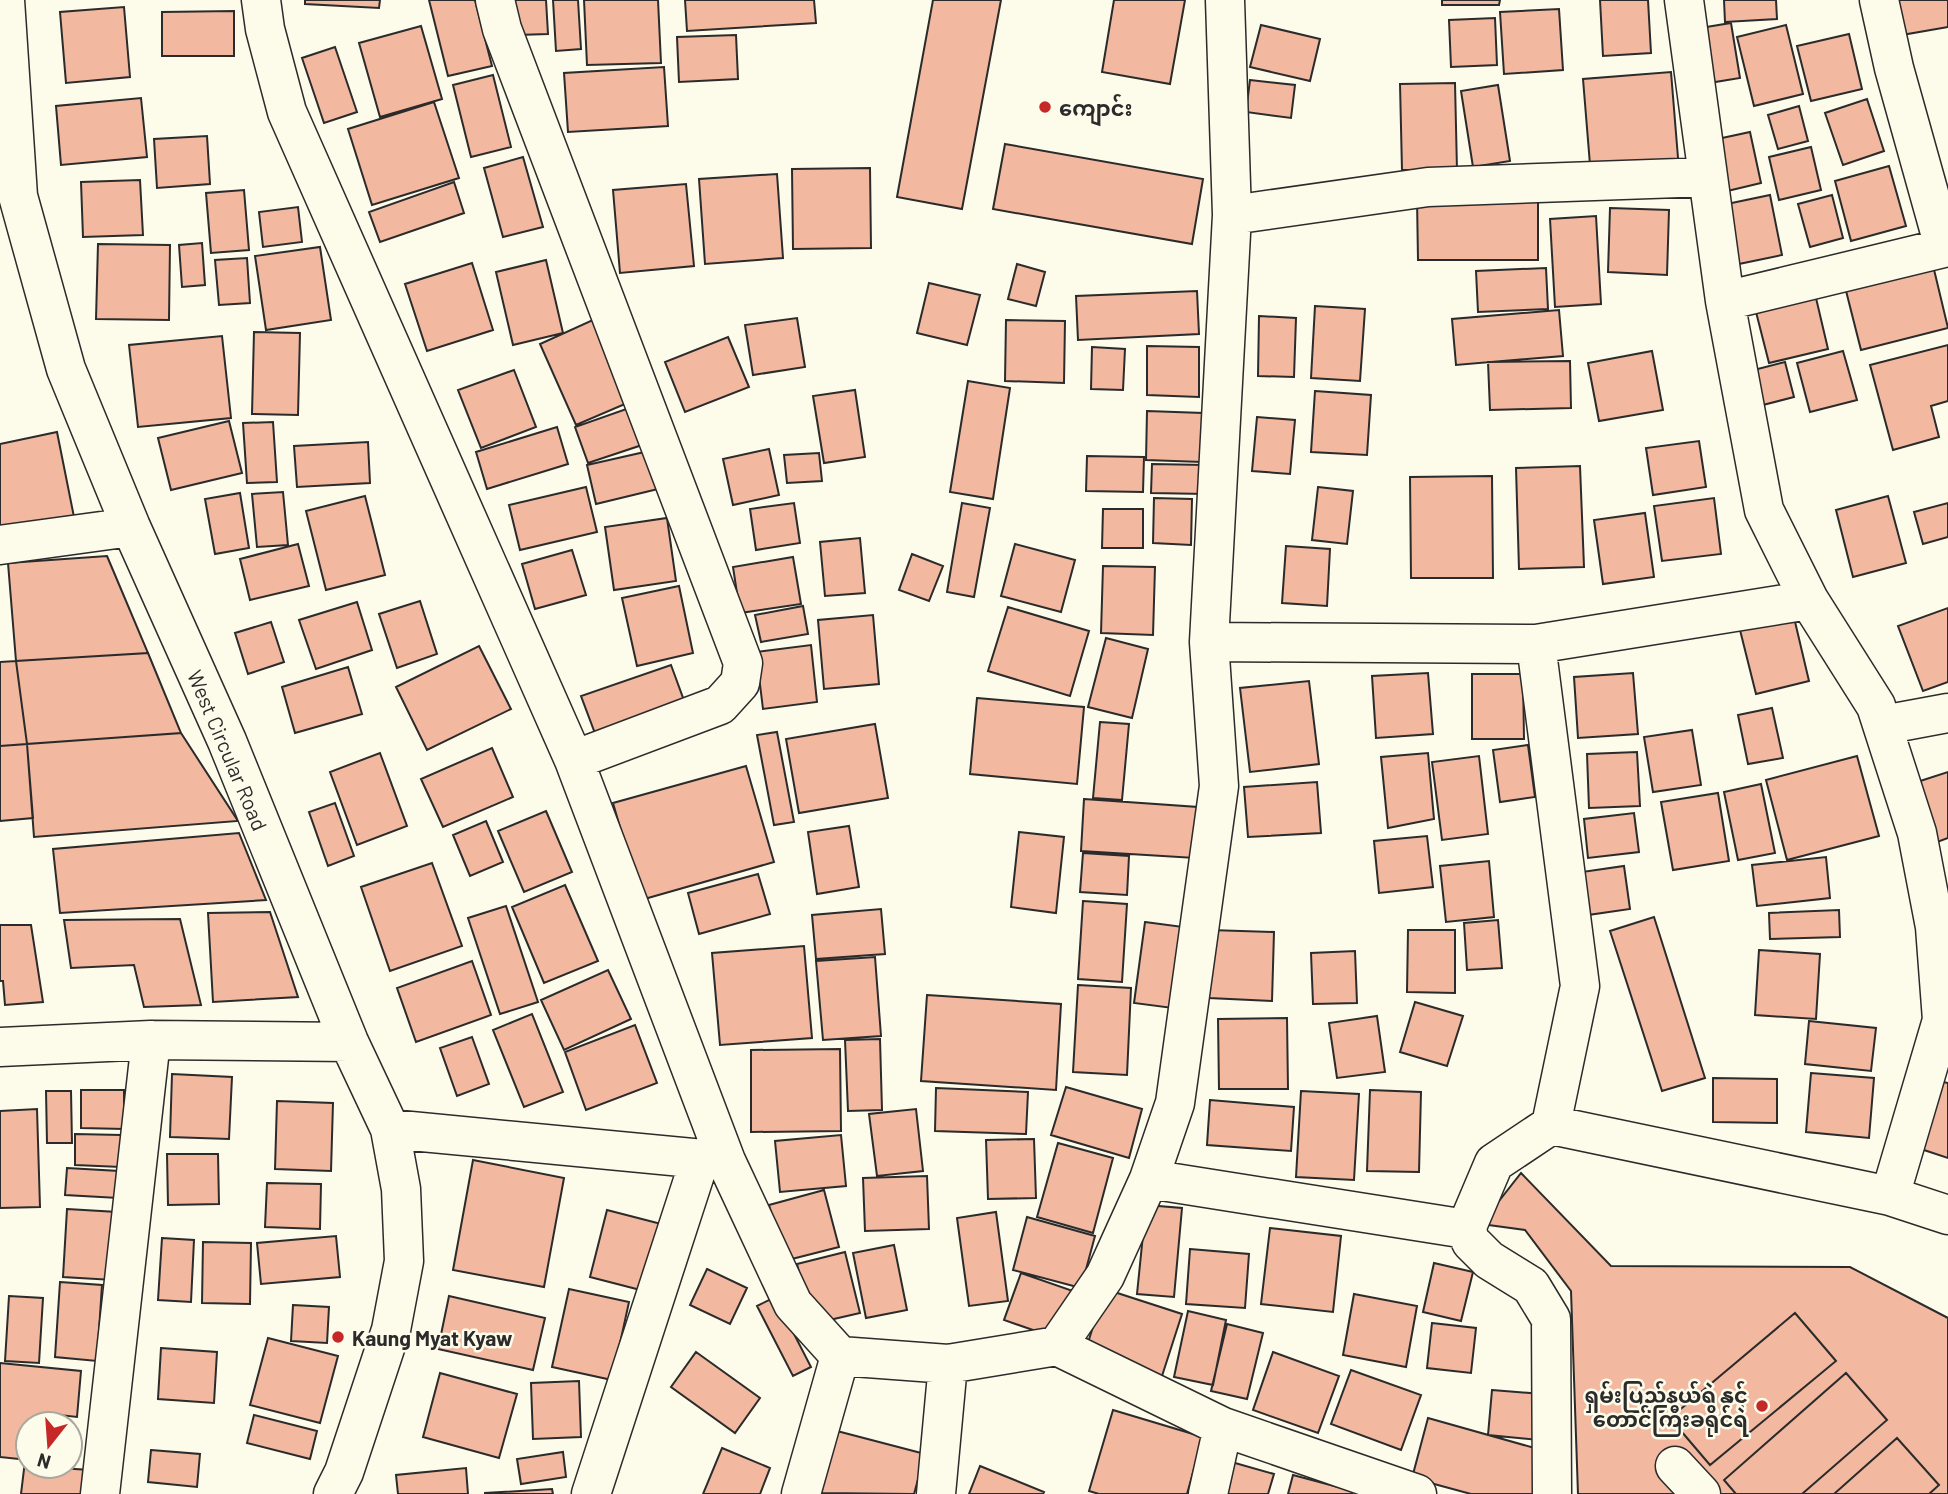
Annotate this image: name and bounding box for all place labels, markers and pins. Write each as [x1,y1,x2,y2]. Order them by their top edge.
place label: ကျောင်း [1059,93,1133,127]
marker: ကျောင်း [1037,99,1053,115]
place label: Kaung Myat Kyaw [352,1325,512,1350]
marker: Kaung Myat Kyaw [330,1329,346,1345]
place label: ရှမ်းပြည်နယ်ရဲ နှင့် တောင်ကြီးခရိုင်ရဲ [1585,1380,1749,1437]
marker: ရှမ်းပြည်နယ်ရဲ နှင့် တောင်ကြီးခရိုင်ရဲ [1754,1398,1770,1414]

